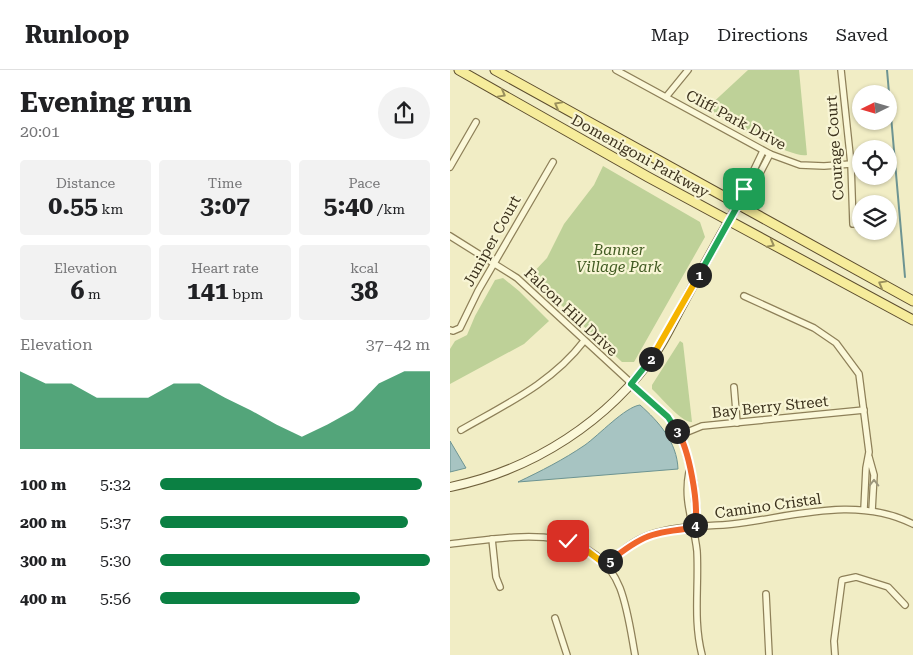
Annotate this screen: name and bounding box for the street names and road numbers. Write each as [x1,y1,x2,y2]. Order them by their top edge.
street label: Cliff Park Drive [683,86,789,154]
street label: Courage Court [822,95,848,201]
street label: Domenigoni Parkway [568,111,712,201]
street label: Juniper Court [460,192,525,290]
street label: Falcon Hill Drive [520,264,622,360]
street label: Bay Berry Street [711,392,830,422]
street label: Camino Cristal [714,490,823,522]

